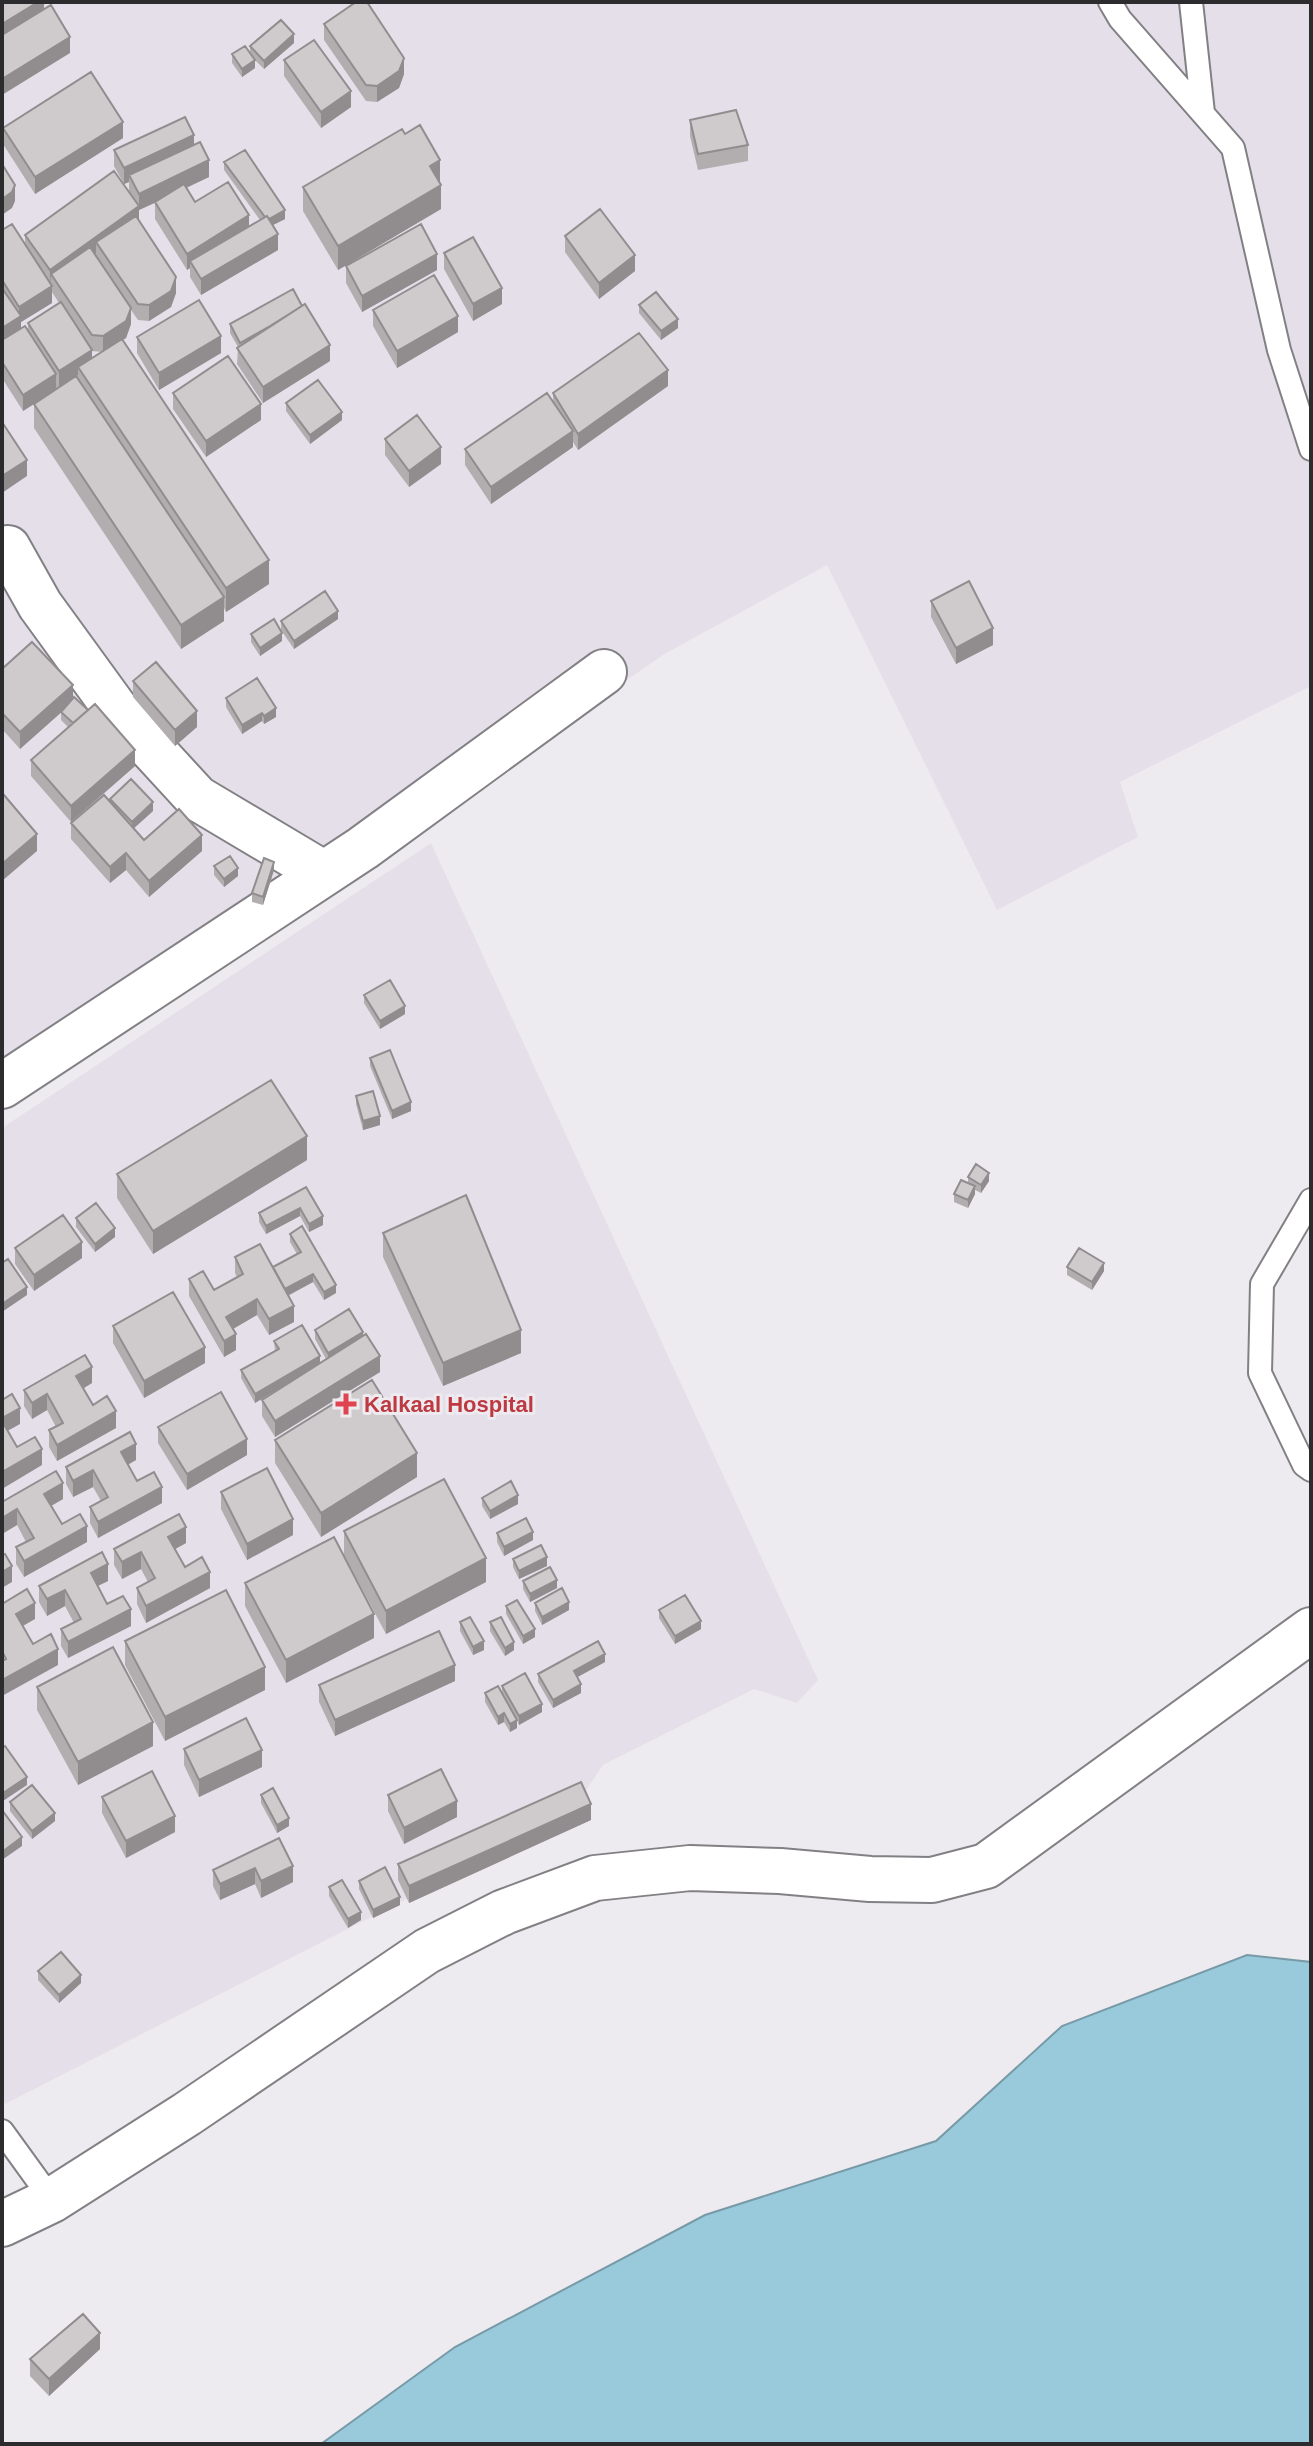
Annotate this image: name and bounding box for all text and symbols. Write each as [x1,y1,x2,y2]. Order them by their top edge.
place label: Kalkaal Hospital [364,1392,534,1417]
marker: Kalkaal Hospital [335,1393,357,1415]

